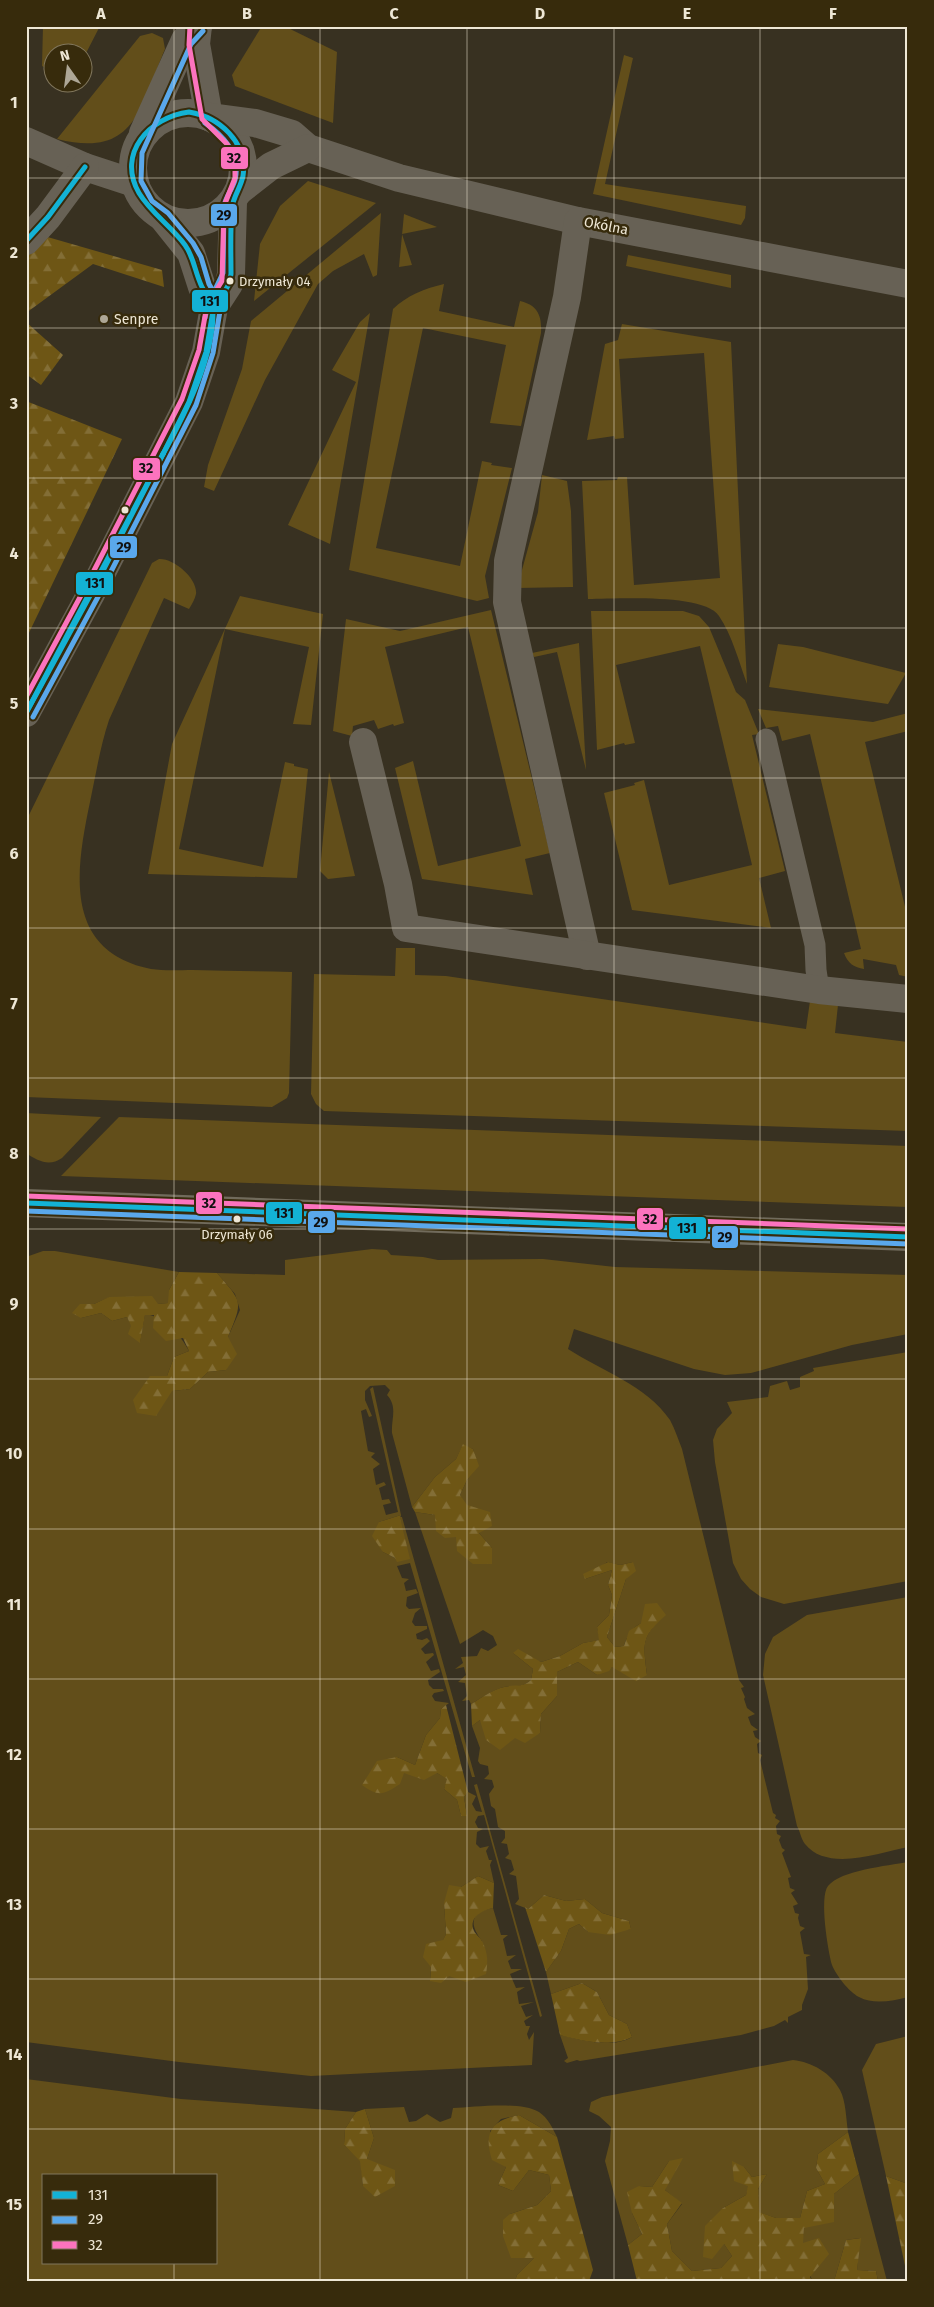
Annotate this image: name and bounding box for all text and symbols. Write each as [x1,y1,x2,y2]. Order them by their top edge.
text: A [95,4,106,23]
text: B [242,4,252,23]
text: C [389,4,399,23]
text: D [535,4,545,23]
text: E [683,4,691,23]
text: F [829,4,837,23]
north arrow [42,42,92,92]
text: N [58,46,72,65]
text: 1 [10,93,18,112]
line badge: 32 [220,146,249,170]
text: 32 [226,150,241,167]
line badge: 29 [210,203,238,227]
text: 29 [217,207,232,224]
street label: Okólna [582,213,630,239]
text: 2 [10,243,18,262]
place label: Drzymały 04 [239,274,311,289]
marker: Drzymały 04 [225,276,235,286]
line badge: 131 [191,289,229,313]
text: 131 [200,293,220,310]
place label: Senpre [114,311,158,328]
marker: Senpre [98,313,110,325]
text: 3 [9,394,18,413]
line badge: 32 [132,457,161,481]
text: 32 [138,460,153,477]
unlabelled marker [120,505,130,515]
line badge: 29 [109,535,138,559]
text: 29 [117,539,132,556]
text: 4 [9,544,19,563]
line badge: 131 [75,571,114,596]
text: 131 [85,575,105,592]
text: 5 [10,694,19,713]
text: 6 [9,844,19,863]
text: 7 [10,994,18,1013]
text: 8 [9,1144,19,1163]
line badge: 32 [195,1191,223,1215]
text: 32 [201,1195,216,1212]
line badge: 131 [265,1201,303,1225]
text: 131 [274,1205,294,1222]
line badge: 32 [636,1207,664,1231]
line badge: 29 [307,1210,336,1234]
text: 32 [642,1211,657,1228]
marker: Drzymały 06 [232,1214,242,1224]
text: 29 [314,1214,329,1231]
line badge: 131 [668,1216,707,1240]
text: 131 [677,1220,697,1237]
line badge: 29 [711,1225,739,1249]
place label: Drzymały 06 [201,1227,273,1242]
text: 29 [718,1229,733,1246]
text: 9 [10,1294,19,1313]
text: 10 [6,1444,22,1463]
text: 11 [7,1595,21,1614]
text: 12 [6,1745,22,1764]
text: 13 [6,1895,22,1914]
text: 14 [6,2045,22,2064]
legend [42,2174,218,2264]
text: 131 [88,2186,108,2204]
text: 15 [6,2195,22,2214]
text: 29 [88,2210,103,2228]
text: 32 [88,2236,103,2254]

